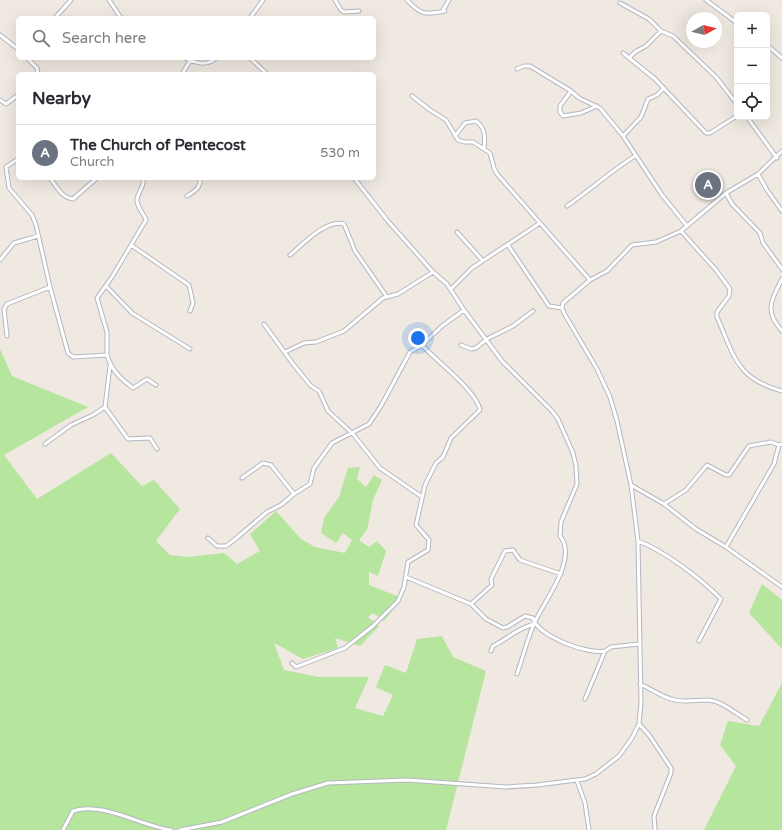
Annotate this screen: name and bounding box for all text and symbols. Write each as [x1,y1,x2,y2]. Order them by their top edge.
north arrow [686,12,722,48]
map controls [734,12,770,120]
button: + [734,12,770,48]
search box [16,16,376,60]
icon: search [30,27,52,49]
text: Search here [62,29,146,47]
button: − [734,48,770,84]
button: locate [734,84,770,120]
text: Nearby [32,88,91,109]
text: The Church of Pentecost [70,136,246,154]
text: A [40,145,50,161]
text: 530 m [320,145,360,161]
text: Church [70,154,114,170]
pin: A [695,170,721,200]
your location [408,328,428,348]

